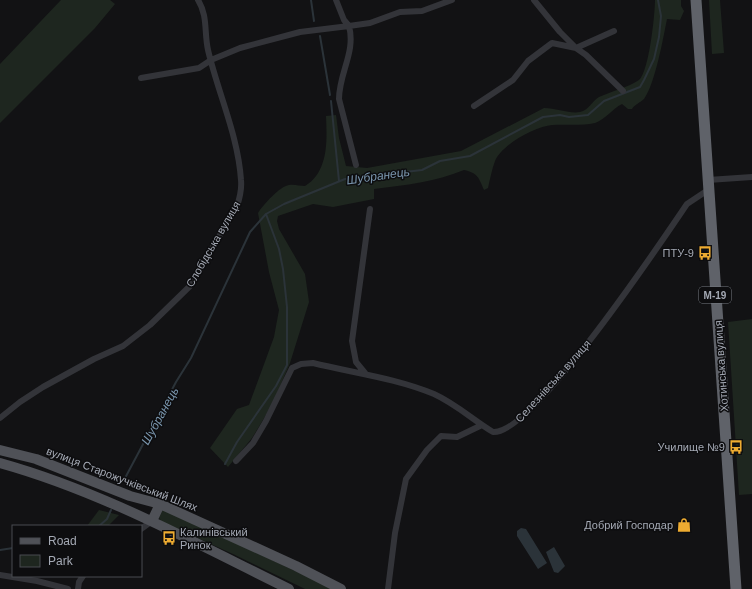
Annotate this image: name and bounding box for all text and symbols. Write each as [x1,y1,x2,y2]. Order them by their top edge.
water label: Шубранець [345,165,411,187]
street label: Слобідська вулиця [184,199,242,289]
bus stop icon: ПТУ-9 [697,245,713,261]
place label: ПТУ-9 [663,247,694,259]
road number: М-19 [699,287,731,303]
street label: Хотинська вулиця [712,320,730,412]
street label: Селезнівська вулиця [513,337,593,425]
water label: Шубранець [138,385,182,447]
bus stop icon: Училище №9 [728,439,744,455]
place label: Училище №9 [658,441,725,453]
street label: вулиця Старожучківський Шлях [45,445,200,514]
shop icon: Добрий Господар [676,517,692,533]
place label: Добрий Господар [584,519,673,531]
legend [12,525,142,577]
place label: Калинівський Ринок [180,526,248,551]
bus stop icon: Калинівський Ринок [161,530,177,546]
text: Road [48,534,77,548]
text: Park [48,554,74,568]

